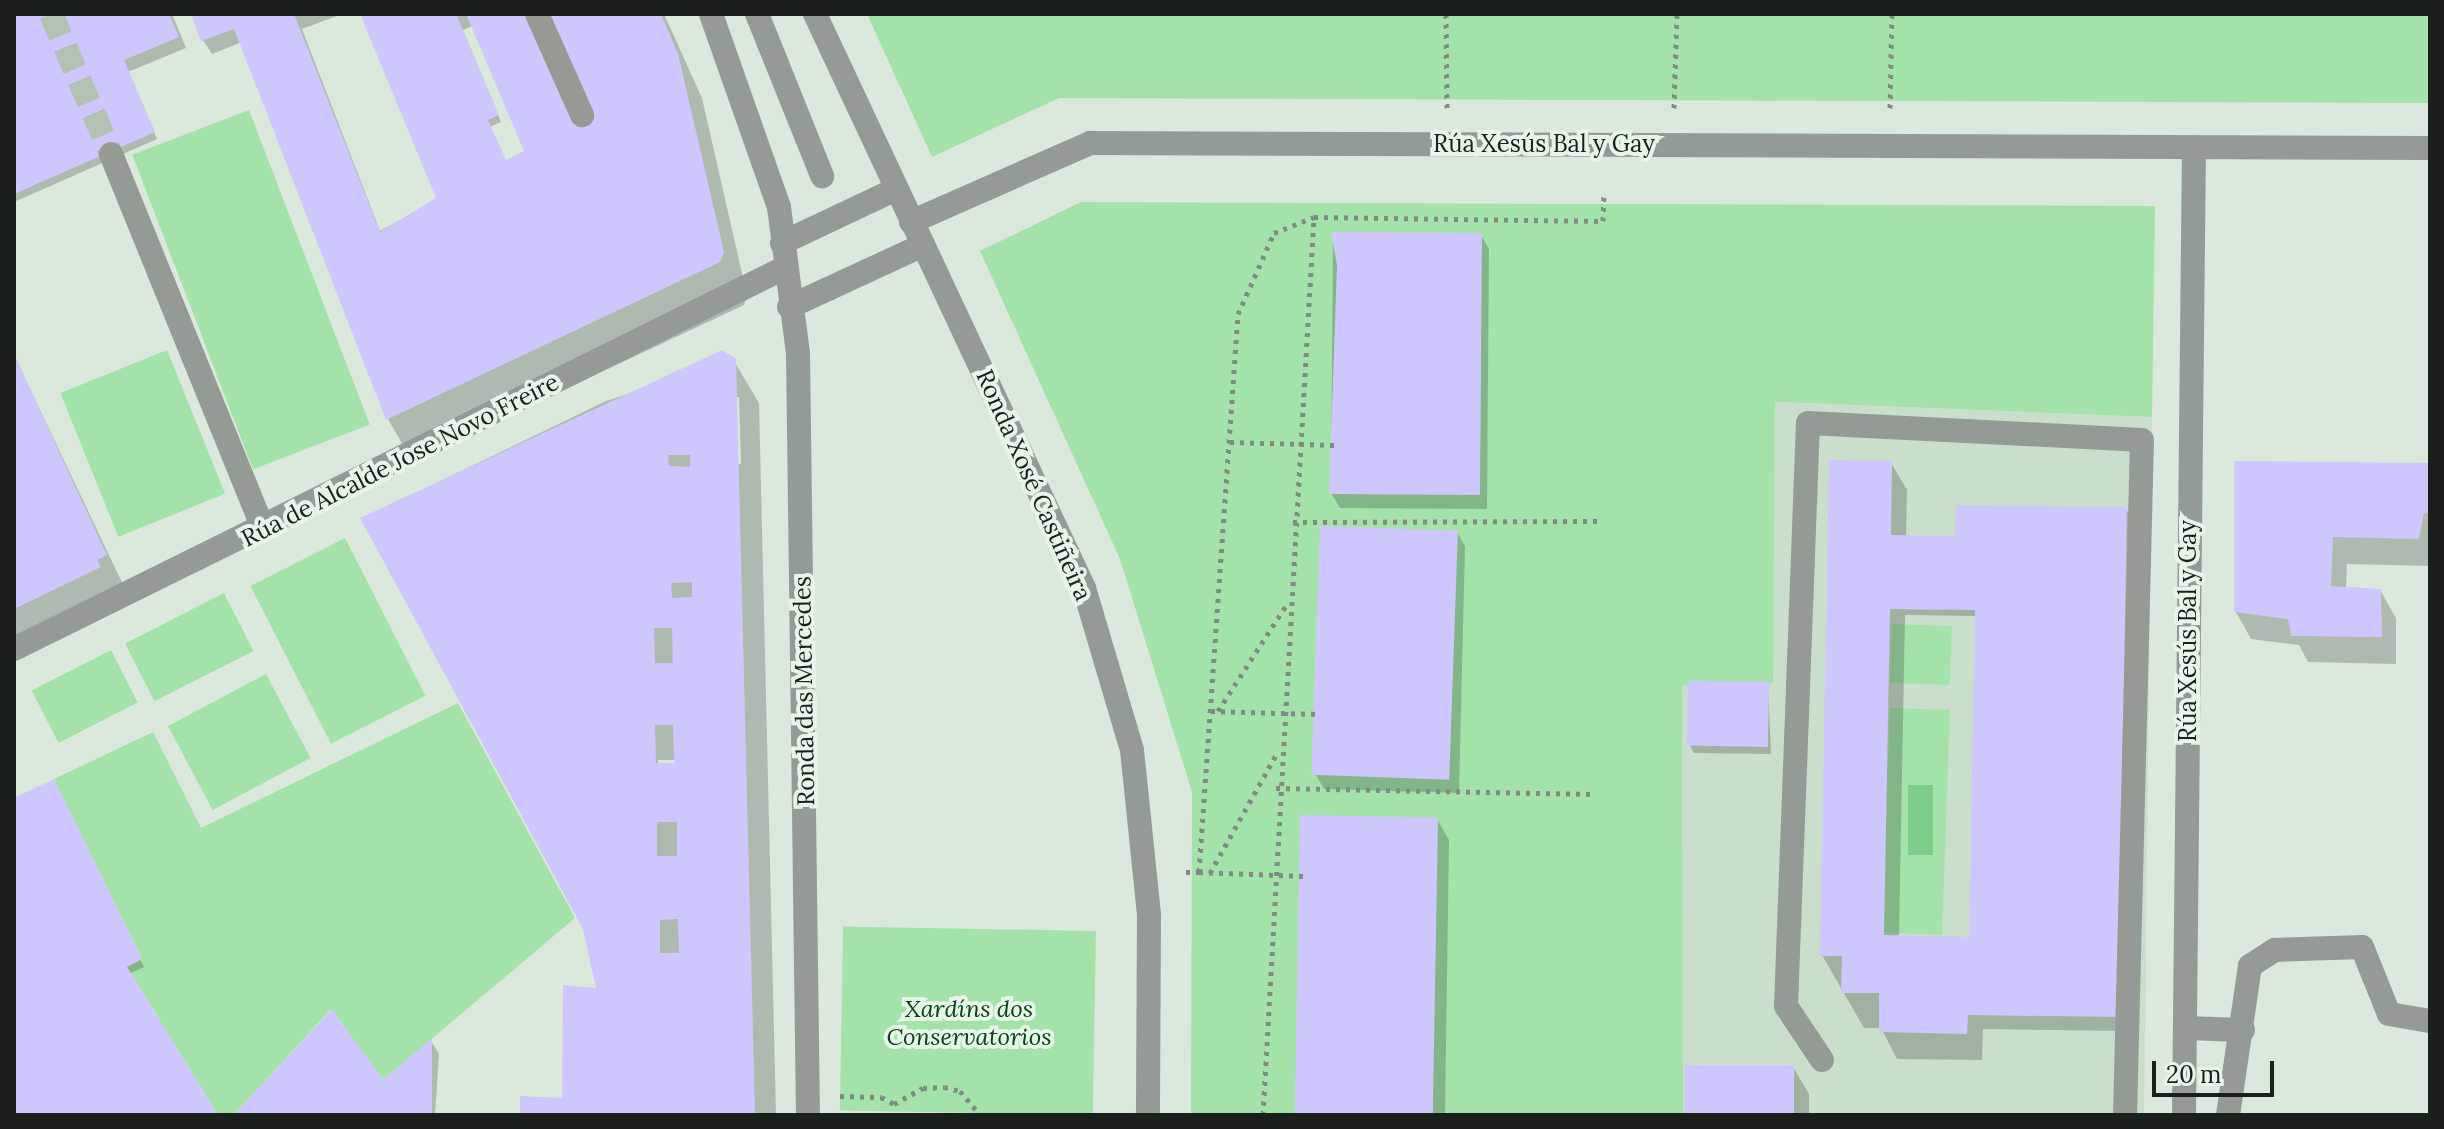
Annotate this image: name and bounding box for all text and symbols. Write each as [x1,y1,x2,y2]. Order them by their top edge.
street label: Rúa Xesús Bal y Gay [1433,130,1655,158]
street label: Ronda Xosé Castiñeira [970,365,1098,605]
street label: Rúa de Alcalde Jose Novo Freire [236,367,564,553]
street label: Rúa Xesús Bal y Gay [2174,520,2202,742]
street label: Ronda das Mercedes [788,576,820,806]
park label: Xardíns dos Conservatorios [887,995,1051,1051]
scale bar [2156,1045,2278,1095]
text: 20 m [2166,1059,2222,1090]

